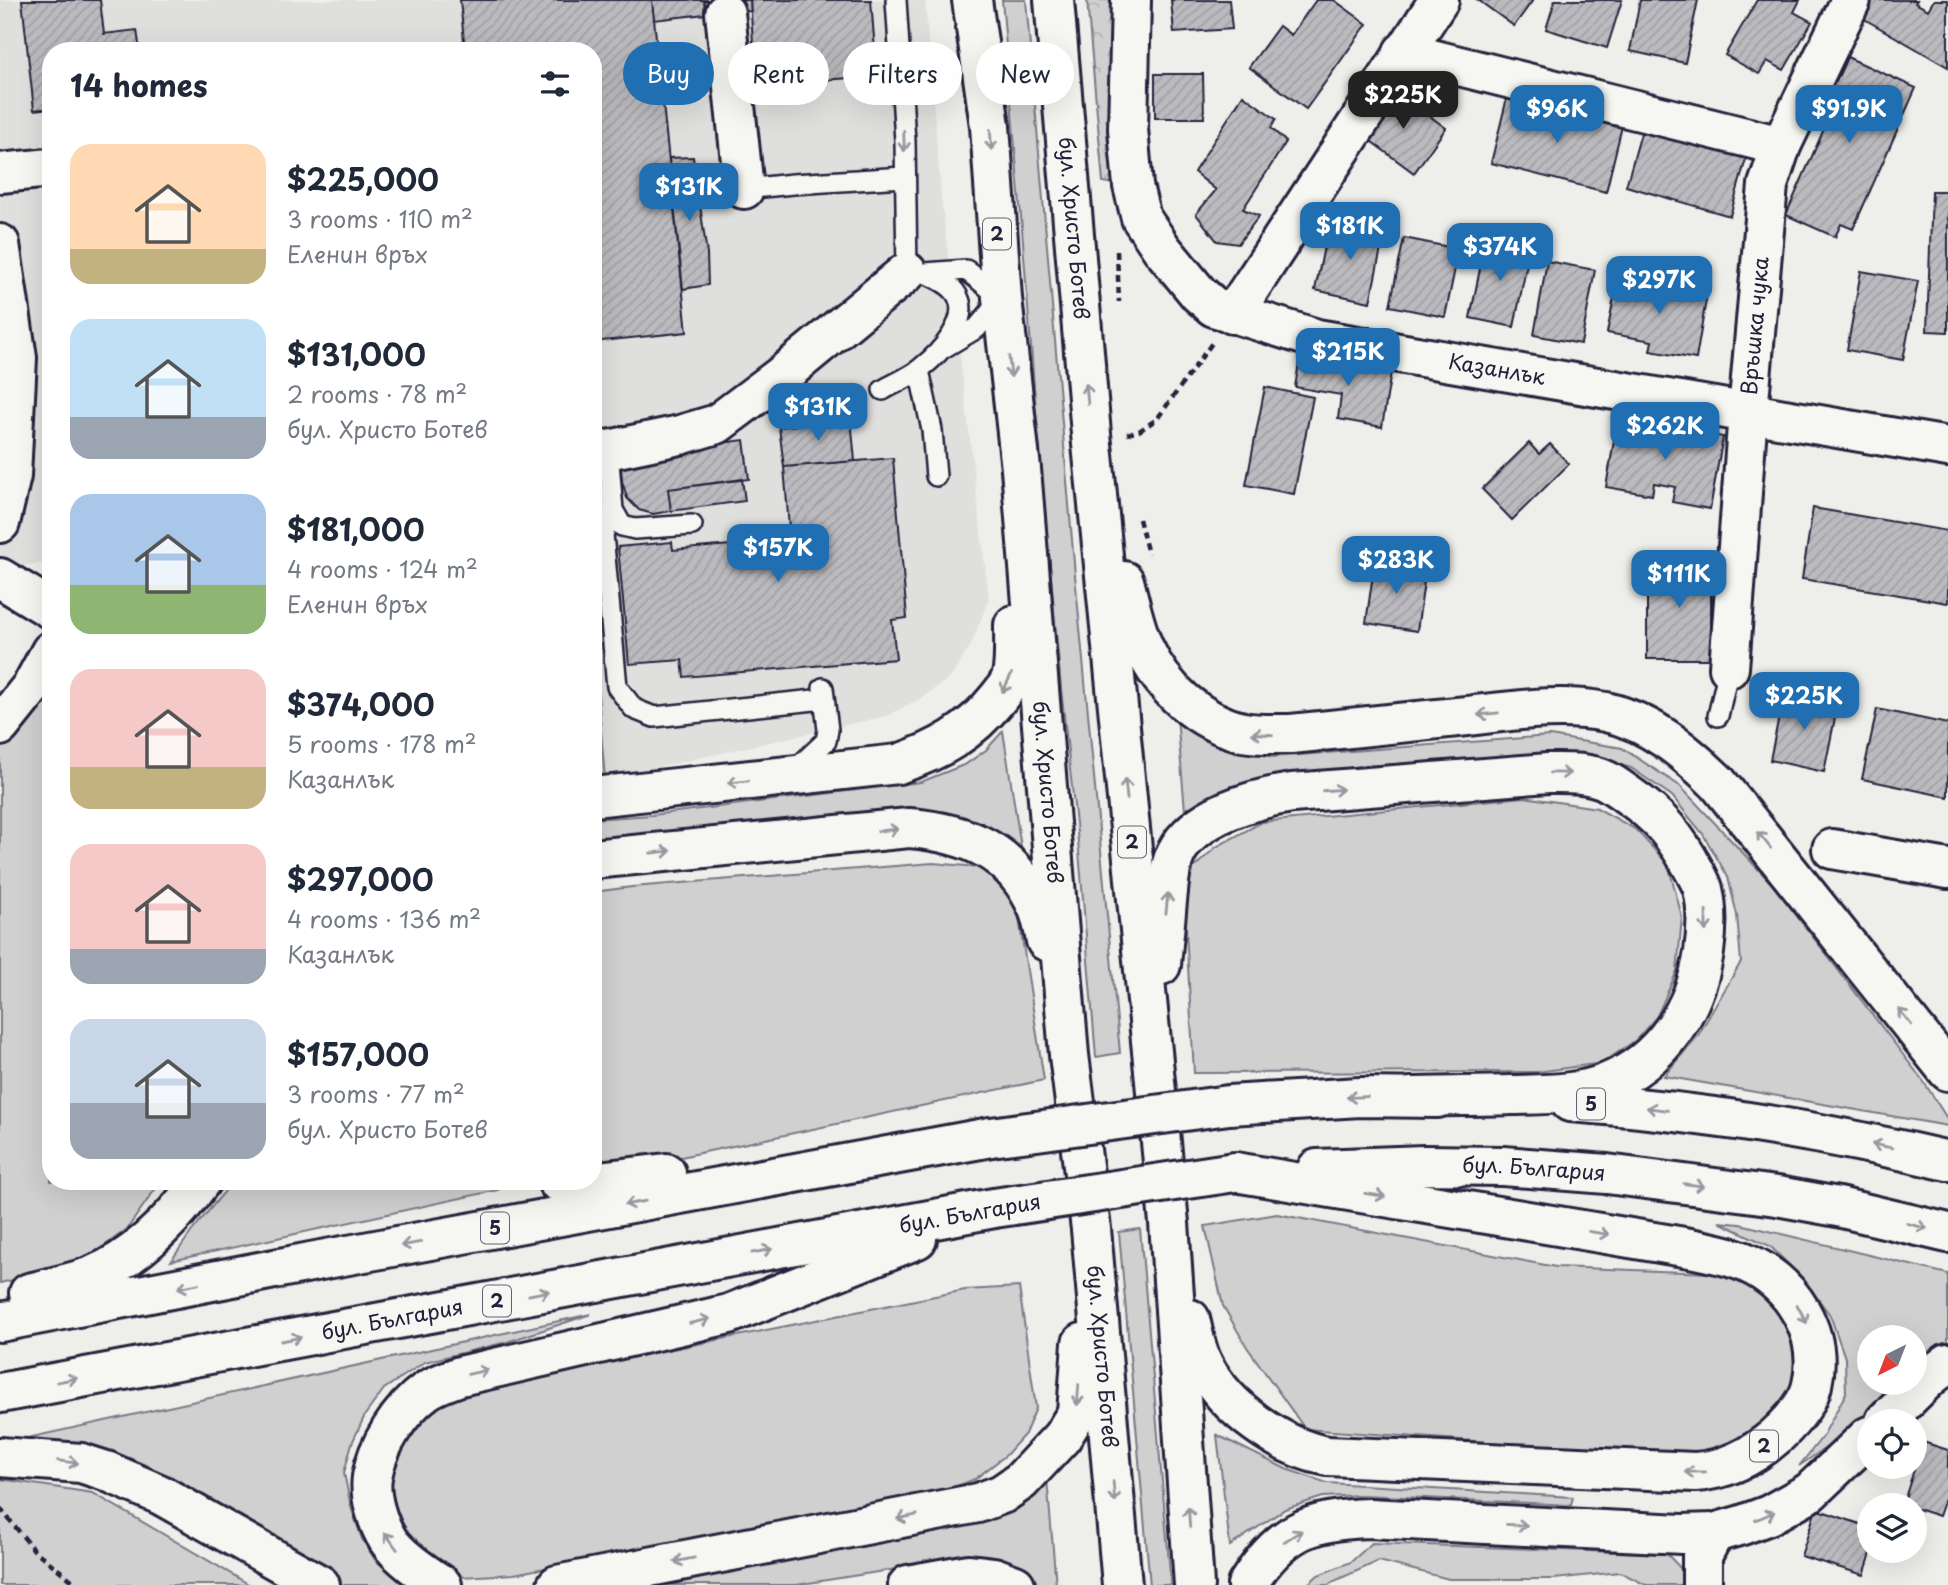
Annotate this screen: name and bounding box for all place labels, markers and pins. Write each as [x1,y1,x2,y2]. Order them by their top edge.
pin: $225K [1354,72,1452,131]
pin: $96K [1516,86,1598,145]
pin: $91.9K [1792,86,1906,145]
pin: $131K [640,164,738,223]
pin: $181K [1301,202,1399,262]
pin: $374K [1451,224,1549,283]
pin: $297K [1610,256,1708,316]
pin: $215K [1299,328,1397,388]
pin: $131K [769,384,867,443]
pin: $262K [1616,402,1714,462]
pin: $157K [729,524,827,584]
pin: $283K [1347,536,1445,596]
pin: $111K [1630,550,1728,610]
pin: $225K [1755,672,1853,732]

